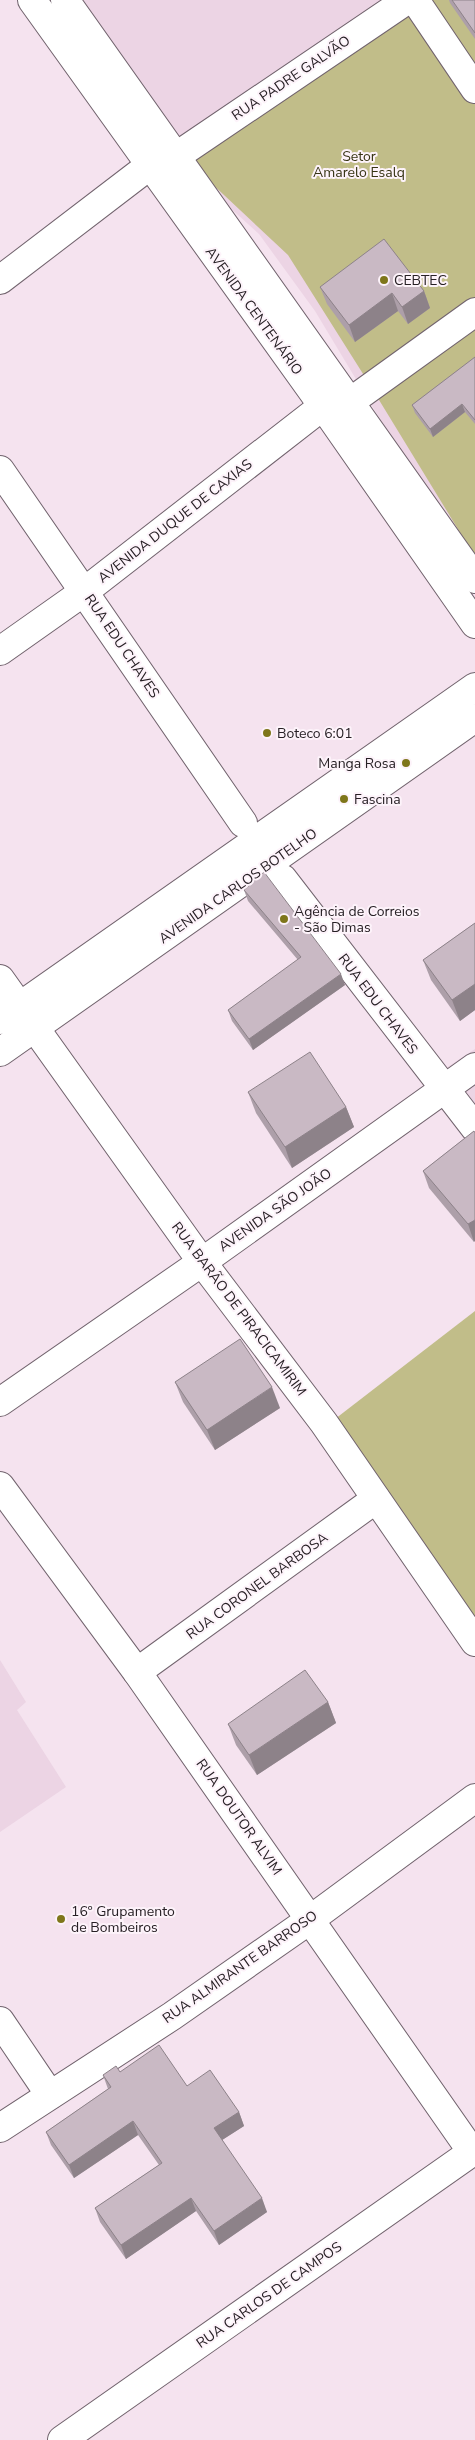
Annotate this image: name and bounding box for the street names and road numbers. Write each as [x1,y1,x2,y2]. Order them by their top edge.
street label: RUA PADRE GALVÃO [228,31,354,125]
street label: AVENIDA CENTENÁRIO [201,243,307,379]
street label: AVENIDA DUQUE DE CAXIAS [94,454,256,587]
street label: RUA EDU CHAVES [80,590,164,702]
street label: AVENIDA CARLOS BOTELHO [155,824,321,948]
street label: RUA EDU CHAVES [334,950,422,1059]
street label: AVENIDA SÃO JOÃO [215,1164,335,1256]
street label: RUA BARÃO DE PIRACICAMIRIM [167,1218,311,1400]
street label: RUA CORONEL BARBOSA [182,1528,332,1644]
street label: RUA DOUTOR ALVIM [192,1755,286,1879]
street label: RUA ALMIRANTE BARROSO [159,1906,321,2028]
street label: RUA CARLOS DE CAMPOS [192,2237,346,2353]

